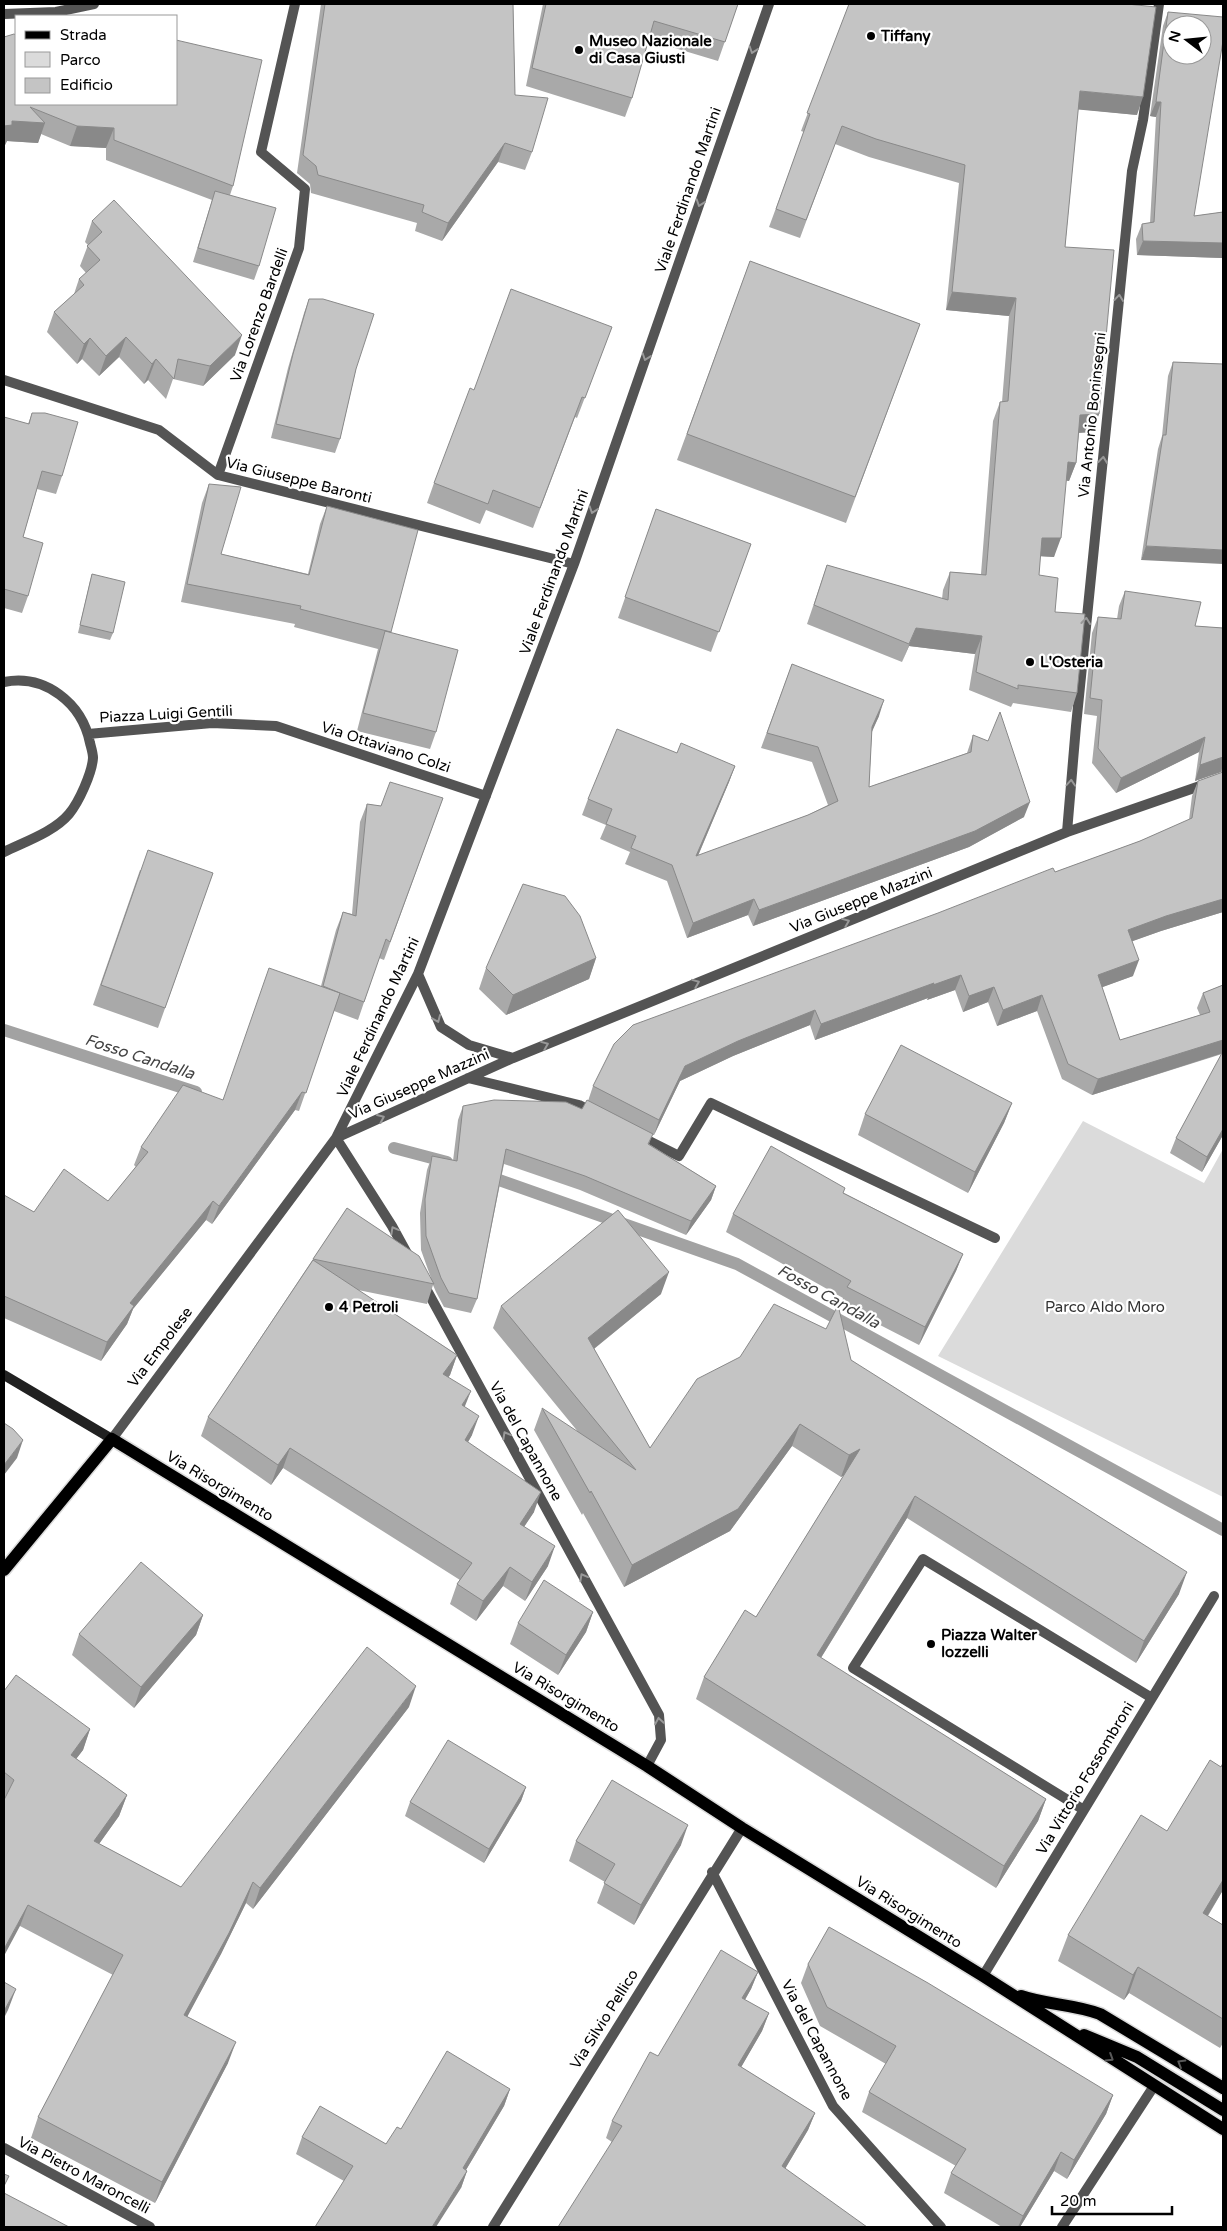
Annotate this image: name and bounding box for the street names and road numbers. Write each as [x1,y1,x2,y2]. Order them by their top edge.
street label: Viale Ferdinando Martini [651,105,725,275]
street label: Via Lorenzo Bardelli [226,246,292,384]
street label: Via Antonio Boninsegni [1074,331,1110,499]
street label: Via Giuseppe Baronti [224,453,374,507]
street label: Viale Ferdinando Martini [516,487,592,657]
street label: Piazza Luigi Gentili [99,702,233,726]
street label: Via Ottaviano Colzi [319,718,453,776]
street label: Via Giuseppe Mazzini [787,863,935,937]
street label: Viale Ferdinando Martini [333,934,423,1100]
street label: Via Giuseppe Mazzini [346,1045,492,1123]
street label: Via Empolese [124,1303,196,1391]
street label: Via del Capannone [486,1378,566,1504]
street label: Via Risorgimento [163,1447,277,1525]
street label: Via Risorgimento [509,1658,623,1736]
street label: Via Vittorio Fossombroni [1032,1698,1138,1858]
street label: Via Risorgimento [853,1872,965,1952]
street label: Via Silvio Pellico [566,1966,642,2072]
street label: Via del Capannone [778,1977,856,2103]
street label: Via Pietro Maroncelli [15,2133,153,2217]

